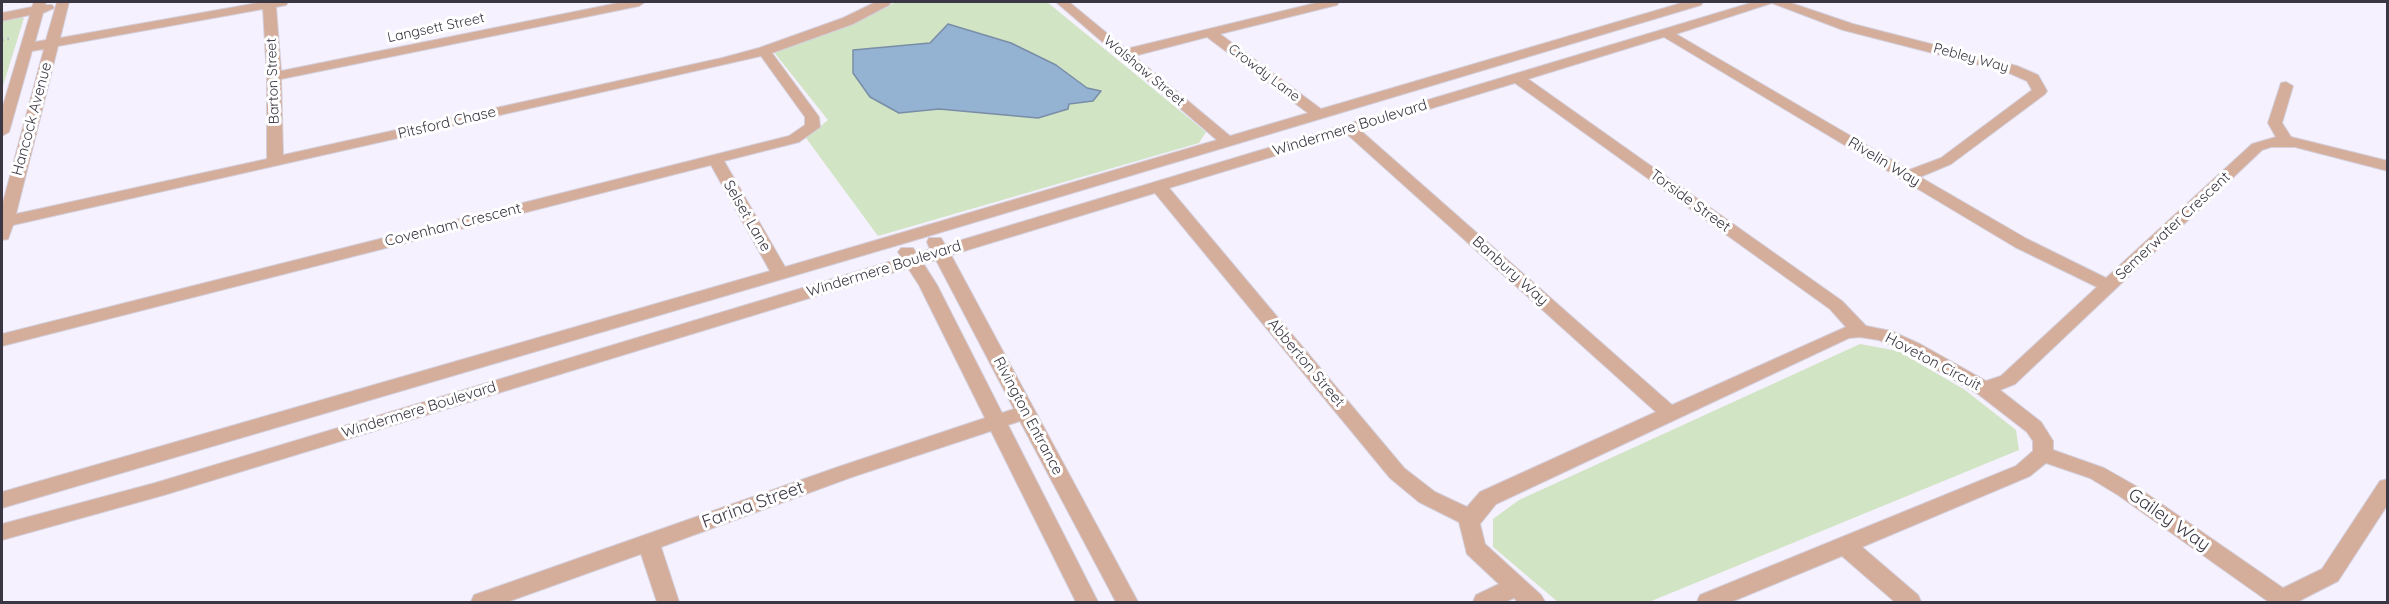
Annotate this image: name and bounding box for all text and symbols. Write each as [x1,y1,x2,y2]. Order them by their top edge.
street label: Langsett Street [386,10,486,46]
street label: Walshaw Street [1100,32,1188,110]
street label: Barton Street [263,38,283,124]
street label: Pebley Way [1932,40,2010,76]
street label: Crowdy Lane [1225,41,1303,105]
street label: Hancock Avenue [8,60,56,178]
street label: Windermere Boulevard [1271,96,1429,160]
street label: Pitsford Chase [396,103,498,143]
street label: Rivelin Way [1845,133,1923,191]
street label: Torside Street [1646,166,1734,236]
street label: Semerwater Crescent [2112,168,2234,284]
street label: Selset Lane [719,177,775,255]
street label: Covenham Crescent [383,199,523,251]
street label: Banbury Way [1468,232,1552,310]
street label: Windermere Boulevard [805,237,963,301]
street label: Abberton Street [1264,315,1348,411]
street label: Hoveton Circuit [1882,329,1984,395]
street label: Rivington Entrance [989,354,1067,478]
street label: Windermere Boulevard [340,378,498,442]
street label: Farina Street [699,477,807,533]
street label: Gailey Way [2124,484,2214,556]

